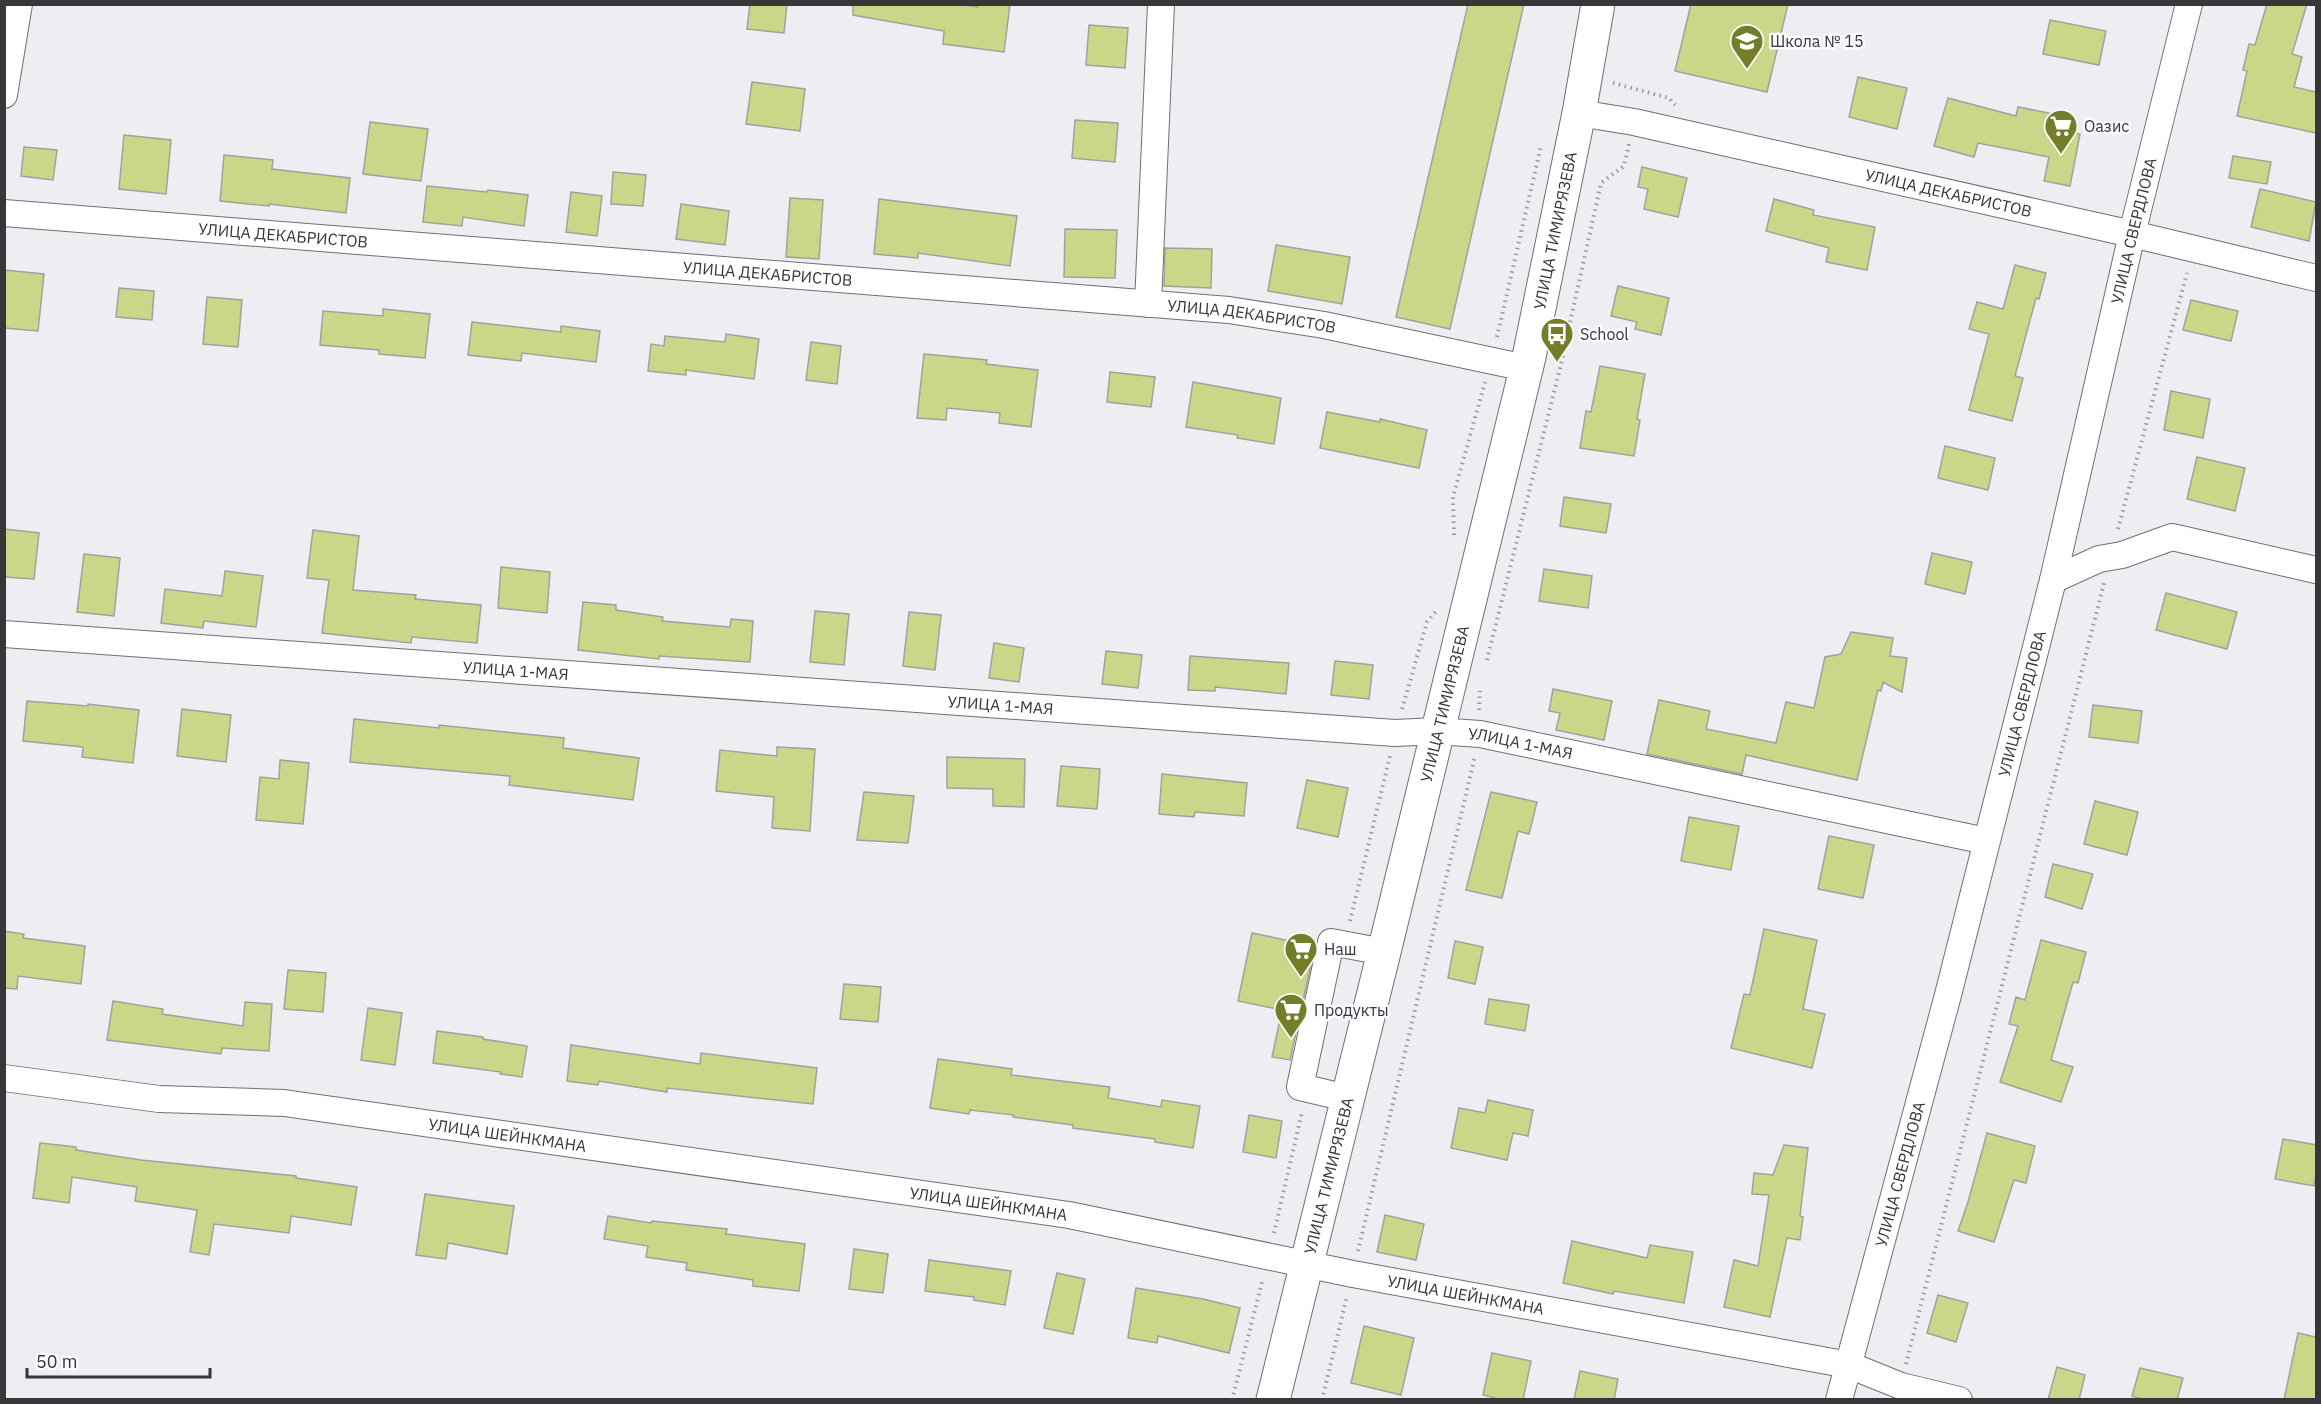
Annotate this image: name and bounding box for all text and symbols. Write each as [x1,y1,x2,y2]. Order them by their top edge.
school or university icon: Школа № 15 [1729,23,1765,70]
place label: Школа № 15 [1770,31,1864,51]
supermarket icon: Оазис [2043,108,2079,155]
place label: Оазис [2084,116,2129,136]
street label: УЛИЦА ТИМИРЯЗЕВА [1529,150,1581,311]
street label: УЛИЦА СВЕРДЛОВА [2106,155,2161,306]
street label: УЛИЦА ДЕКАБРИСТОВ [1863,164,2034,221]
street label: УЛИЦА ДЕКАБРИСТОВ [197,218,369,252]
street label: УЛИЦА ДЕКАБРИСТОВ [682,257,853,290]
street label: УЛИЦА ДЕКАБРИСТОВ [1166,295,1338,337]
bus stop icon: School [1539,316,1575,363]
place label: School [1580,324,1629,344]
street label: УЛИЦА ТИМИРЯЗЕВА [1416,623,1473,784]
street label: УЛИЦА СВЕРДЛОВА [1994,628,2050,779]
street label: УЛИЦА 1-МАЯ [462,657,569,684]
street label: УЛИЦА 1-МАЯ [947,691,1054,719]
street label: УЛИЦА 1-МАЯ [1468,723,1574,763]
supermarket icon: Наш [1283,931,1319,978]
place label: Наш [1324,939,1357,959]
supermarket icon: Продукты [1273,992,1309,1039]
place label: Продукты [1314,1000,1389,1020]
street label: УЛИЦА ТИМИРЯЗЕВА [1300,1095,1358,1256]
street label: УЛИЦА СВЕРДЛОВА [1871,1099,1929,1249]
street label: УЛИЦА ШЕЙНКМАНА [427,1114,588,1156]
street label: УЛИЦА ШЕЙНКМАНА [908,1182,1069,1225]
street label: УЛИЦА ШЕЙНКМАНА [1385,1270,1546,1319]
scale bar [27,1341,210,1379]
text: 50 m [36,1350,78,1373]

